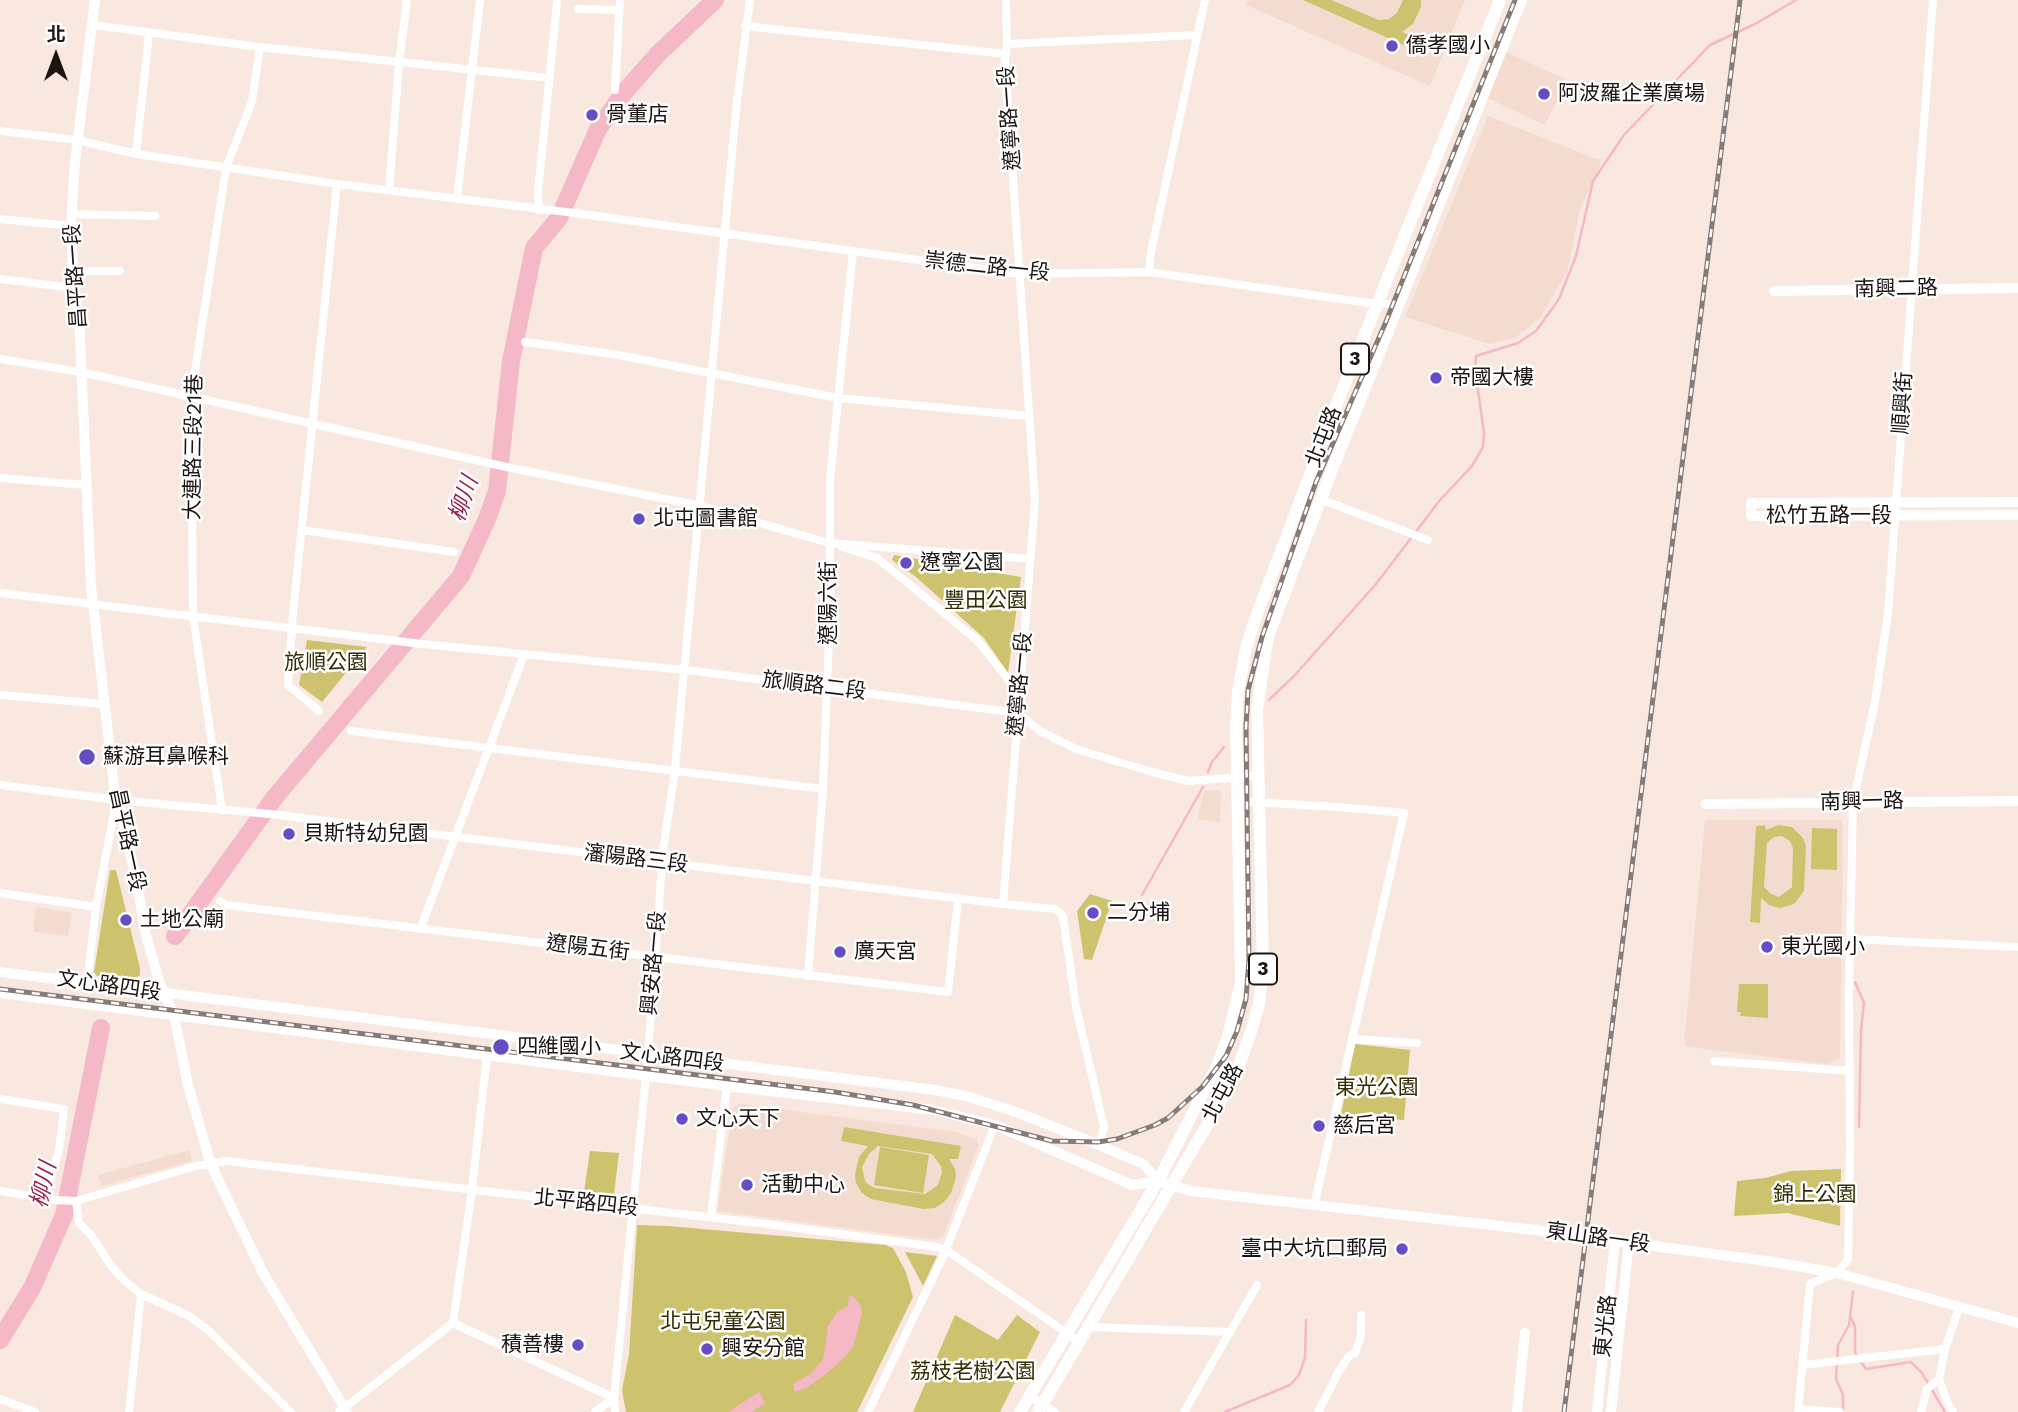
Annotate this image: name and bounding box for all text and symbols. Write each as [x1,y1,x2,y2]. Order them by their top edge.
north arrow [21,21,91,91]
text: 北 [46,23,66,46]
place label: 僑孝國小 [1406,33,1490,59]
marker: 僑孝國小 [1384,38,1400,54]
street label: 遼寧路一段 [994,65,1026,171]
place label: 阿波羅企業廣場 [1558,81,1705,107]
marker: 阿波羅企業廣場 [1536,86,1552,102]
place label: 骨董店 [606,102,669,128]
marker: 骨董店 [584,107,600,123]
street label: 昌平路一段 [60,223,92,329]
street label: 崇德二路一段 [923,248,1051,286]
street label: 南興二路 [1854,276,1938,302]
road number: 3 [1341,344,1369,374]
place label: 帝國大樓 [1450,365,1534,391]
marker: 帝國大樓 [1428,370,1444,386]
street label: 順興街 [1888,371,1918,435]
street label: 大連路三段21巷 [180,374,208,520]
street label: 北屯路 [1301,403,1347,471]
water label: 柳川 [443,473,485,525]
street label: 松竹五路一段 [1766,503,1892,529]
place label: 北屯圖書館 [653,506,758,532]
marker: 北屯圖書館 [631,511,647,527]
place label: 遼寧公園 [920,550,1004,576]
marker: 遼寧公園 [898,555,914,571]
street label: 遼陽六街 [816,561,842,645]
park label: 豐田公園 [944,588,1028,614]
street label: 遼寧路一段 [1003,631,1037,737]
park label: 旅順公園 [284,650,368,676]
street label: 旅順路二段 [760,667,868,705]
place label: 蘇游耳鼻喉科 [103,744,229,770]
marker: 蘇游耳鼻喉科 [77,747,97,767]
street label: 昌平路一段 [104,786,150,894]
street label: 南興一路 [1820,789,1904,815]
place label: 貝斯特幼兒園 [303,821,429,847]
marker: 貝斯特幼兒園 [281,826,297,842]
street label: 瀋陽路三段 [582,840,690,878]
place label: 二分埔 [1107,900,1170,926]
marker: 二分埔 [1085,905,1101,921]
place label: 土地公廟 [140,907,224,933]
street label: 興安路一段 [637,910,671,1016]
marker: 土地公廟 [118,912,134,928]
street label: 遼陽五街 [545,930,631,966]
place label: 東光國小 [1781,934,1865,960]
place label: 廣天宮 [854,939,917,965]
marker: 東光國小 [1759,939,1775,955]
marker: 廣天宮 [832,944,848,960]
road number: 3 [1249,953,1277,984]
street label: 文心路四段 [55,966,163,1006]
place label: 四維國小 [517,1034,601,1060]
marker: 四維國小 [491,1037,511,1057]
street label: 文心路四段 [618,1039,726,1077]
street label: 北屯路 [1197,1059,1249,1127]
park label: 東光公園 [1335,1075,1419,1101]
place label: 文心天下 [696,1106,780,1132]
marker: 文心天下 [674,1111,690,1127]
place label: 慈后宮 [1333,1113,1396,1139]
marker: 慈后宮 [1311,1118,1327,1134]
water label: 柳川 [25,1159,63,1211]
place label: 活動中心 [761,1172,845,1198]
marker: 活動中心 [739,1177,755,1193]
park label: 錦上公園 [1773,1182,1857,1208]
street label: 北平路四段 [532,1185,640,1221]
street label: 東山路一段 [1544,1218,1652,1258]
place label: 臺中大坑口郵局 [1241,1236,1388,1262]
marker: 臺中大坑口郵局 [1394,1241,1410,1257]
street label: 東光路 [1590,1293,1622,1359]
park label: 北屯兒童公園 [660,1309,786,1335]
place label: 積善樓 [501,1332,564,1358]
place label: 興安分館 [721,1336,805,1362]
marker: 積善樓 [570,1337,586,1353]
marker: 興安分館 [699,1341,715,1357]
park label: 荔枝老樹公園 [910,1359,1036,1385]

